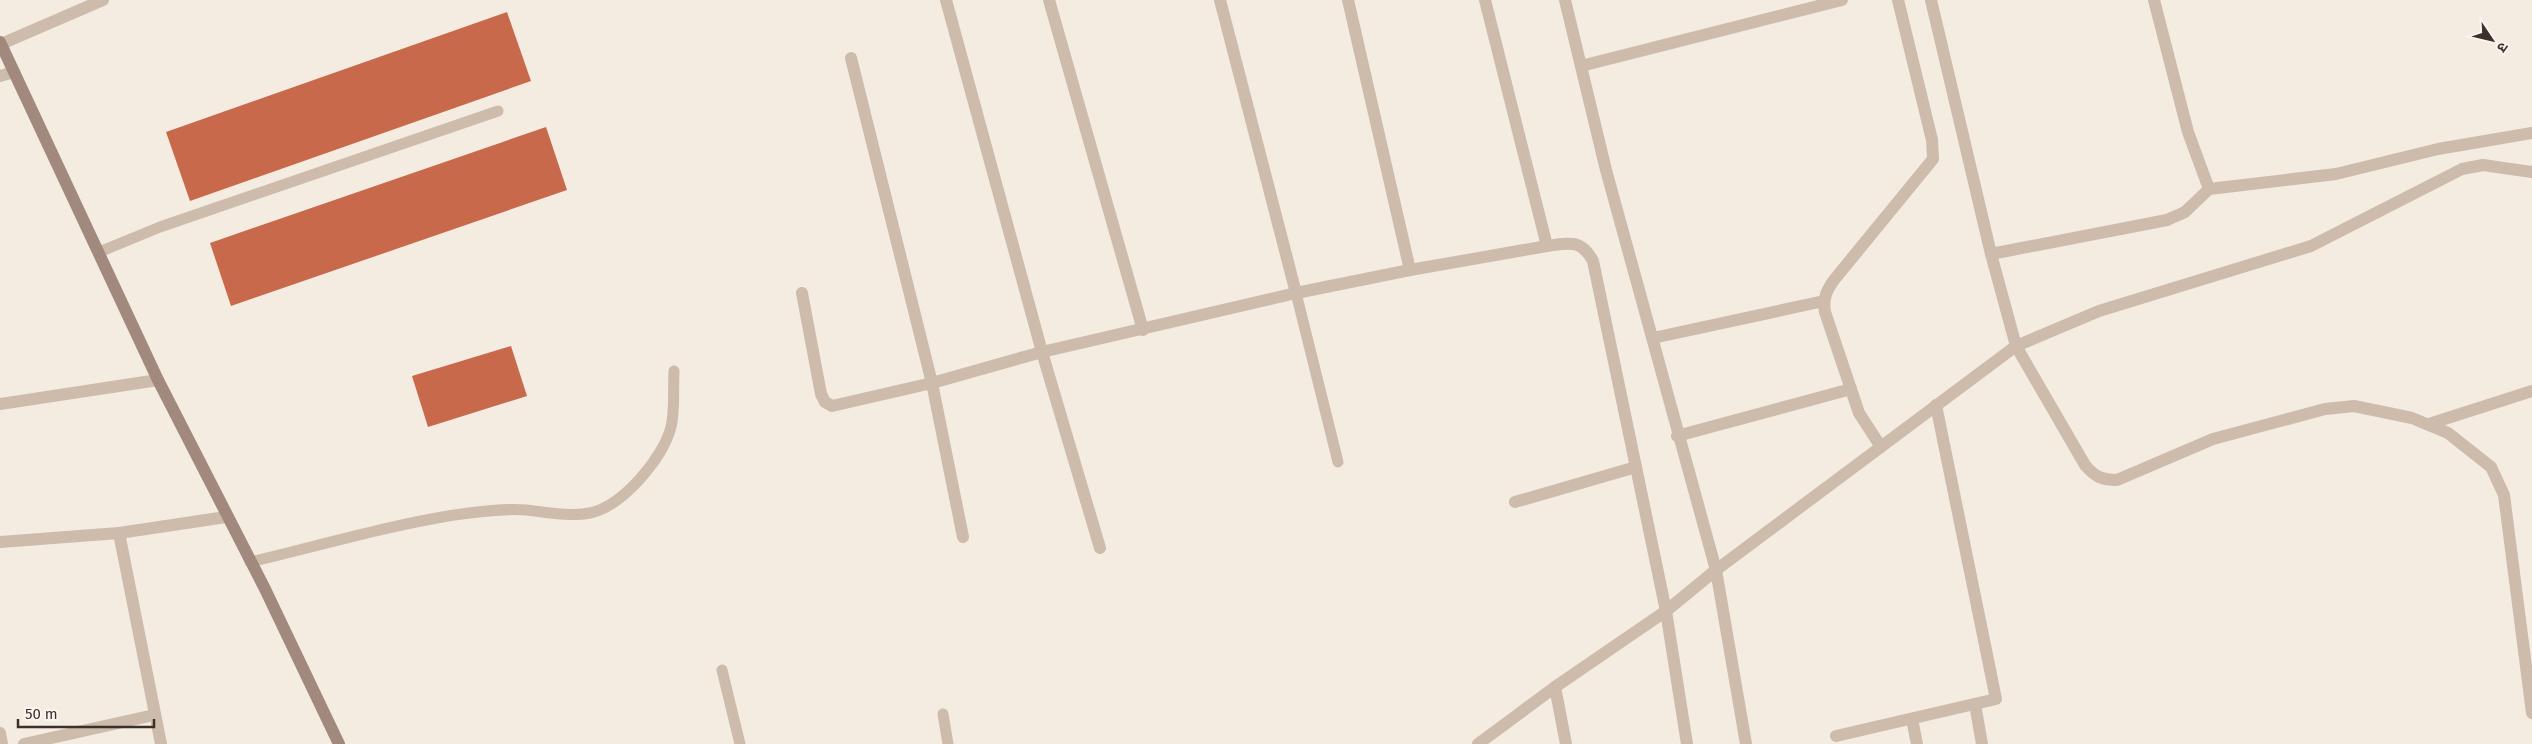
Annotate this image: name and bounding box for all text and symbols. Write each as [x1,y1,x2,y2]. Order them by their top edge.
north arrow [2467,15,2517,65]
text: उ [2492,39,2512,56]
scale bar [18,696,154,728]
text: 50 m [25,705,58,723]

